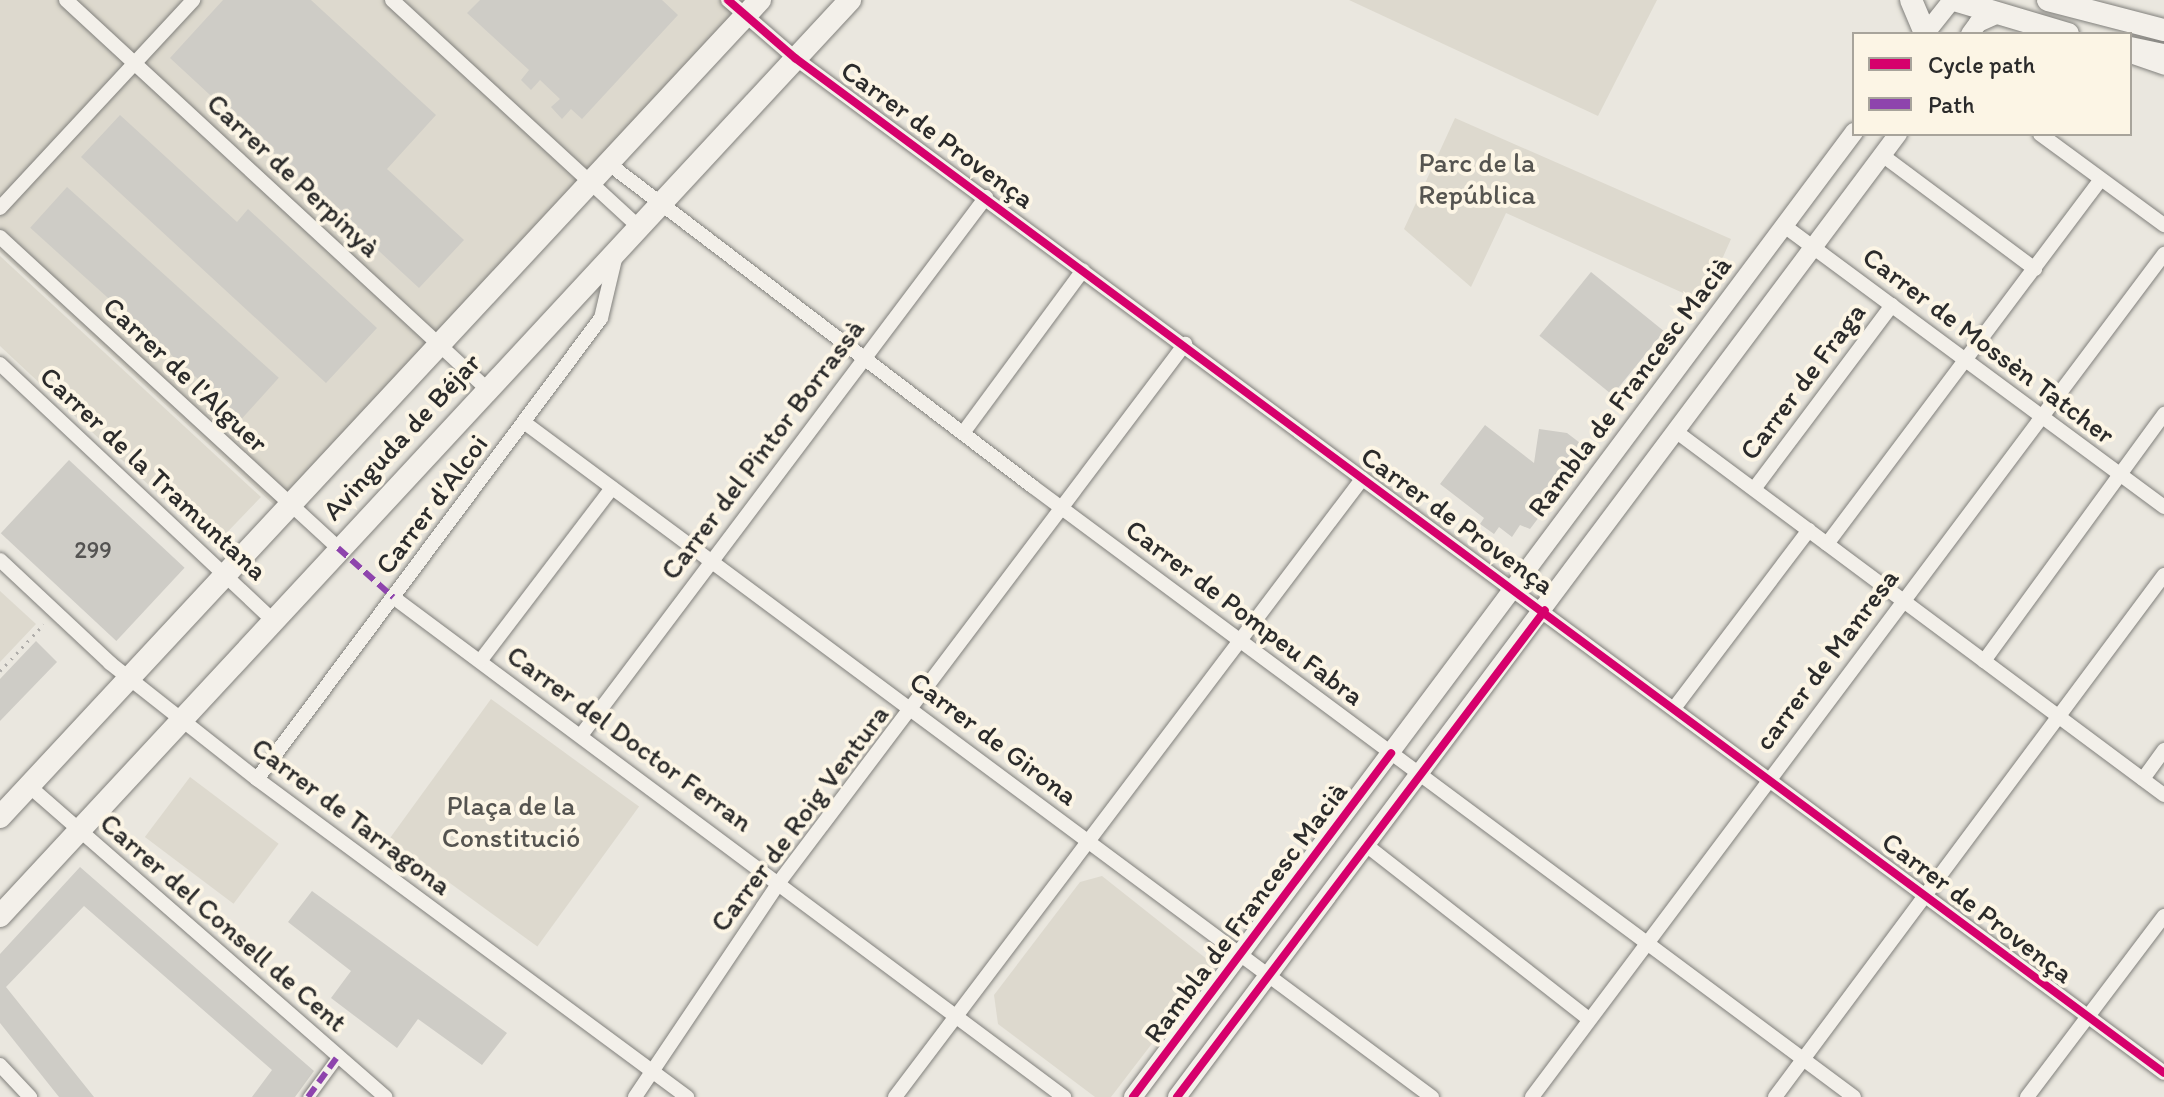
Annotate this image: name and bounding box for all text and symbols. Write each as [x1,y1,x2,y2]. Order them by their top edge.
legend [1852,32,2132,136]
text: Cycle path [1928,50,2035,79]
street label: Carrer de Provença [835,52,1041,216]
street label: Carrer de Perpinyà [201,86,387,264]
text: Path [1928,90,1975,119]
park label: Parc de la República [1418,145,1536,211]
street label: Carrer de Mossèn Tatcher [1856,239,2122,451]
street label: Rambla de Francesc Macià [1520,249,1738,523]
street label: Carrer de l'Alguer [97,289,275,459]
street label: Carrer de Fraga [1732,296,1872,466]
street label: Carrer del Pintor Borrassà [653,313,871,585]
street label: Avinguda de Béjar [315,345,487,527]
street label: Carrer de la Tramuntana [34,360,274,586]
street label: Carrer d'Alcoi [368,428,494,580]
street label: Carrer de Provença [1355,438,1561,602]
street label: Carrer de Pompeu Fabra [1120,512,1370,712]
house number: 299 [74,536,112,564]
street label: carrer de Manresa [1747,562,1905,756]
street label: Carrer del Doctor Ferran [501,638,759,838]
street label: Carrer de Girona [904,664,1084,812]
street label: Carrer de Roig Ventura [703,698,895,938]
street label: Carrer de Tarragona [245,730,459,902]
street label: Rambla de Francesc Macià [1136,775,1354,1049]
park label: Plaça de la Constitució [442,788,580,854]
street label: Carrer del Consell de Cent [94,805,354,1039]
street label: Carrer de Provença [1876,824,2080,990]

